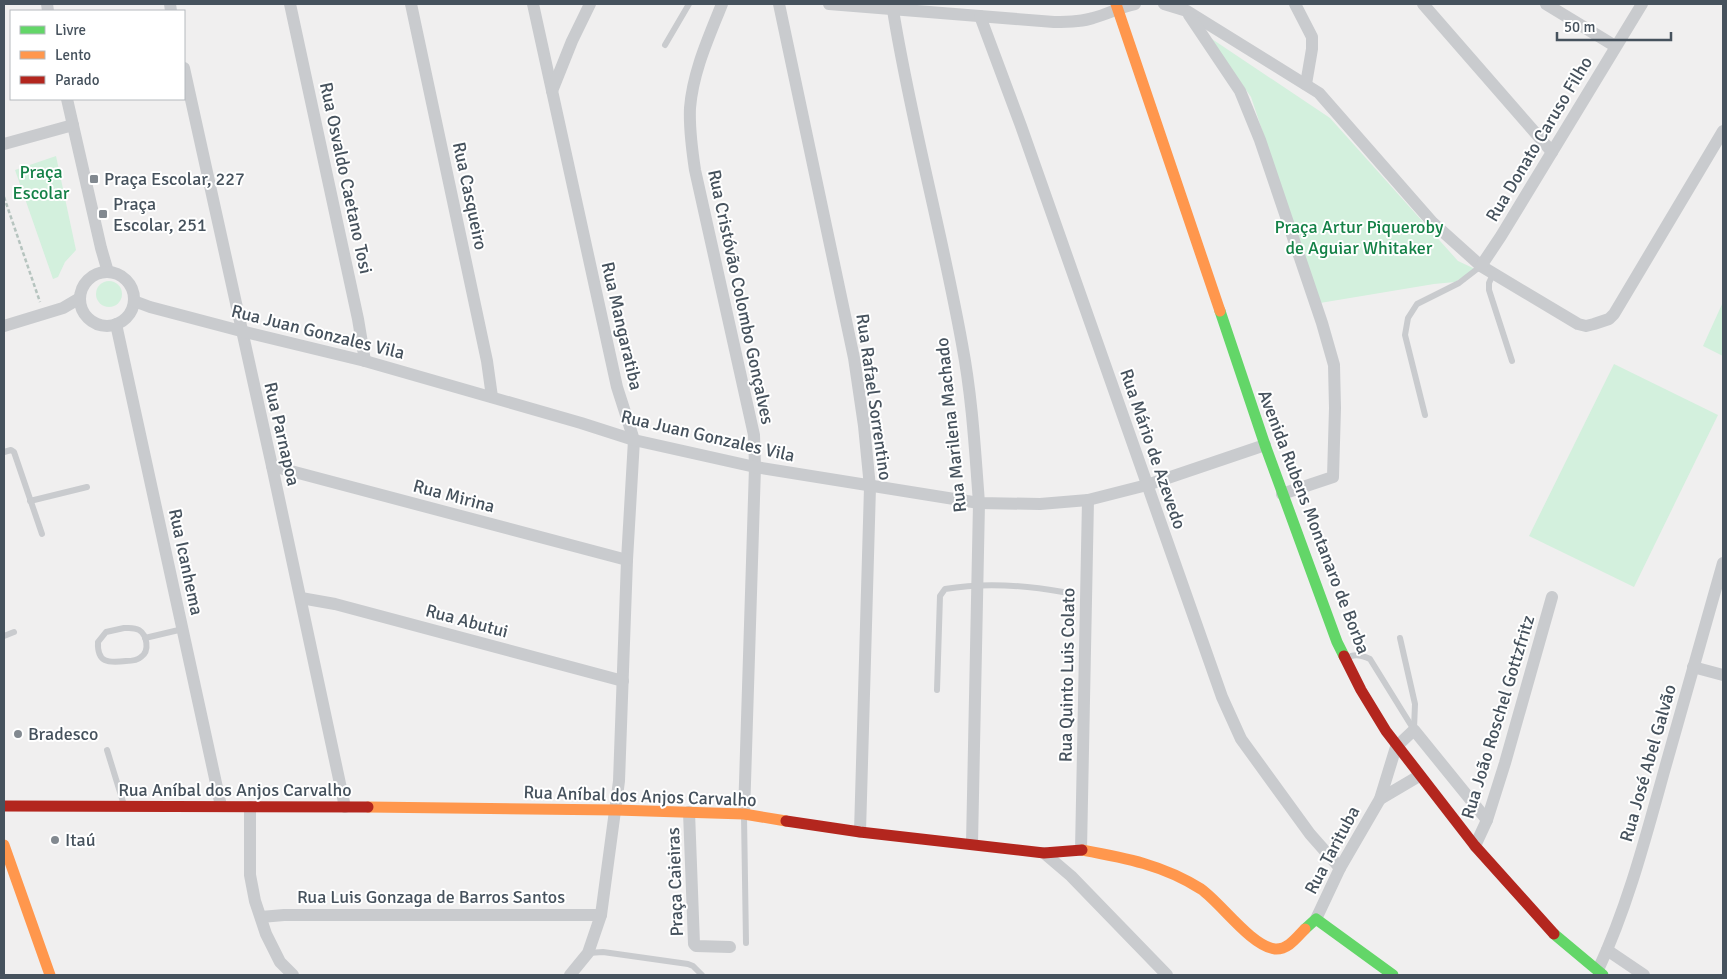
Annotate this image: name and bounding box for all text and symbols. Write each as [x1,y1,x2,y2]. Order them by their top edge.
legend [10,10,185,100]
scale bar [1557,10,1671,42]
text: 50 m [1564,18,1595,36]
text: Livre [55,21,86,39]
text: Lento [55,46,91,64]
street label: Rua Donato Caruso Filho [1481,52,1597,226]
text: Parado [55,71,100,89]
street label: Rua Osvaldo Caetano Tosi [315,80,377,276]
street label: Rua Casqueiro [448,140,492,252]
park label: Praça Escolar [13,161,70,204]
place label: Praça Escolar, 227 [104,168,245,190]
street label: Rua Cristóvão Colombo Gonçalves [703,168,779,426]
marker: Praça Escolar, 227 [88,173,100,185]
place label: Praça Escolar, 251 [113,193,207,236]
marker: Praça Escolar, 251 [97,208,109,220]
park label: Praça Artur Piqueroby de Aguiar Whitaker [1275,216,1444,259]
street label: Rua Mangaratiba [597,260,647,392]
street label: Rua Juan Gonzales Vila [229,300,407,364]
street label: Rua Rafael Sorrentino [851,312,897,482]
street label: Rua Marilena Machado [931,336,971,514]
street label: Rua Mário de Azevedo [1115,366,1191,532]
street label: Rua Parnapoa [259,380,305,488]
street label: Avenida Rubens Montanaro de Borba [1253,387,1375,657]
street label: Rua Juan Gonzales Vila [619,405,797,467]
street label: Rua Mirina [411,475,497,517]
street label: Rua Icanhema [164,507,208,617]
street label: Rua Quinto Luis Colato [1054,588,1080,762]
street label: Rua Abutui [423,599,511,643]
street label: Rua João Roschel Gottzfritz [1457,612,1539,822]
street label: Rua José Abel Galvão [1615,682,1681,844]
place label: Bradesco [28,723,98,745]
marker: Bradesco [12,728,24,740]
street label: Rua Aníbal dos Anjos Carvalho [118,779,352,801]
street label: Rua Aníbal dos Anjos Carvalho [523,781,757,811]
street label: Rua Tarituba [1300,802,1364,898]
street label: Praça Caieiras [662,827,688,937]
place label: Itaú [65,829,96,851]
marker: Itaú [49,834,61,846]
street label: Rua Luis Gonzaga de Barros Santos [297,886,565,908]

